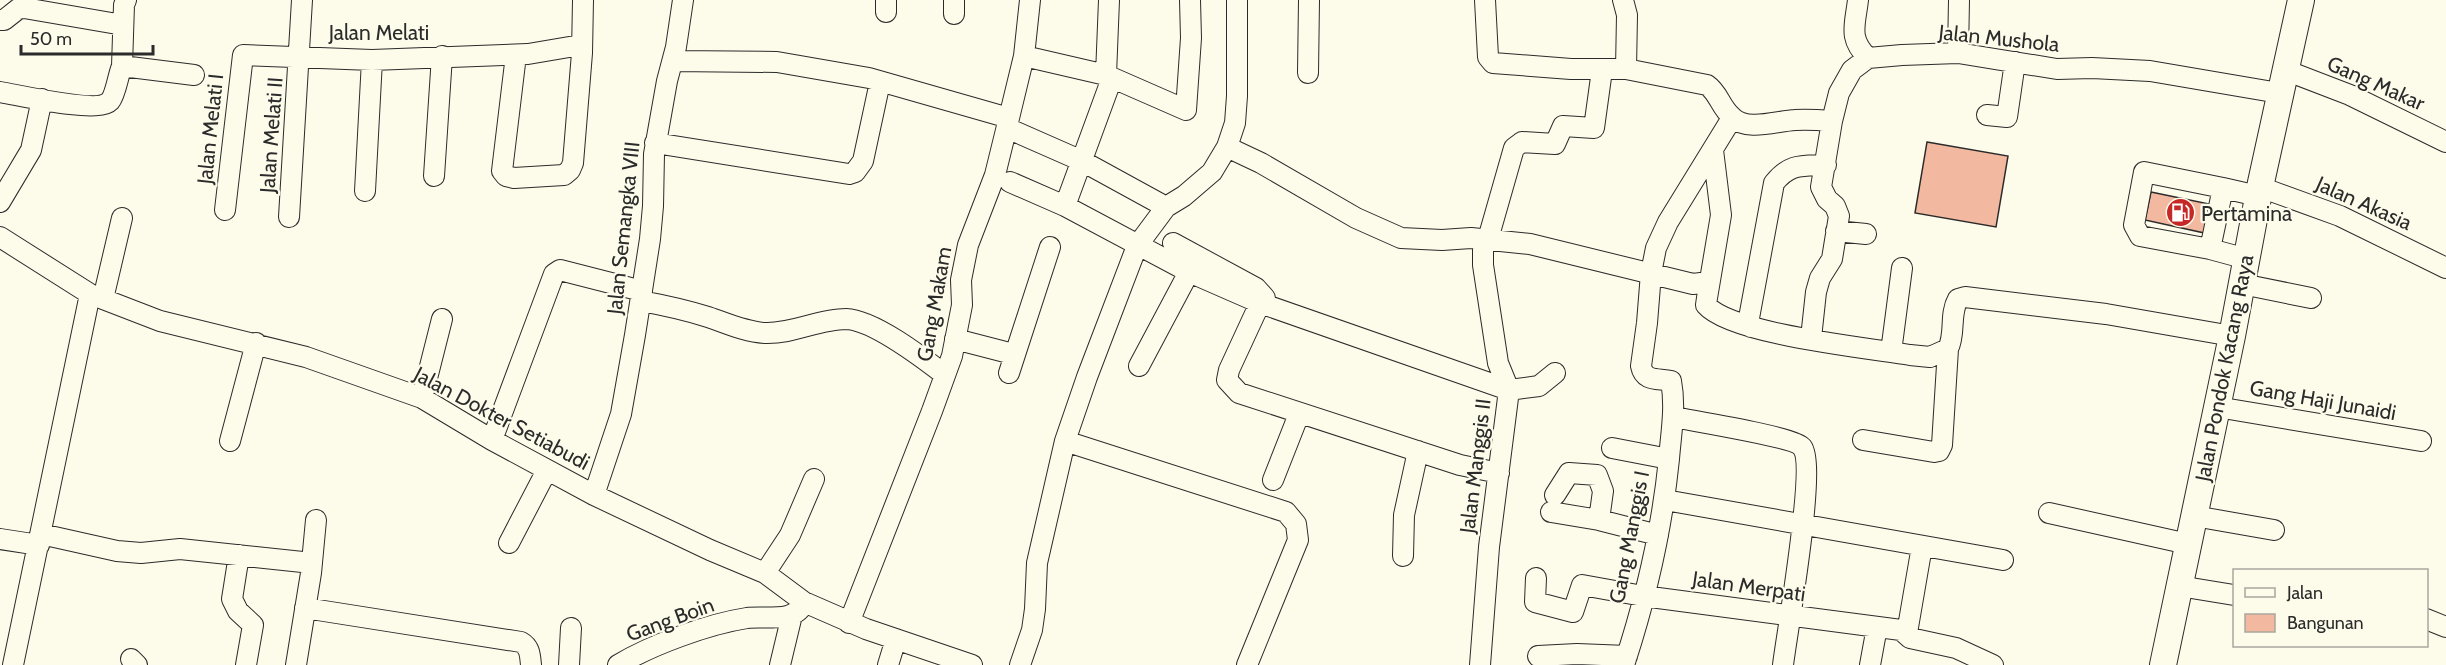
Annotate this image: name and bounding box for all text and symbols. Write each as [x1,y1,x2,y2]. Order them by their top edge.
scale bar [21,18,153,56]
street label: Jalan Mushola [1936,19,2061,57]
street label: Jalan Melati [328,20,429,45]
text: 50 m [30,28,72,50]
street label: Gang Makar [2323,50,2429,116]
street label: Jalan Melati I [192,73,228,186]
street label: Jalan Melati II [254,76,288,195]
street label: Jalan Semangka VIII [601,140,644,317]
street label: Jalan Akasia [2311,170,2416,235]
fuel station icon: Pertamina [2164,197,2196,229]
place label: Pertamina [2201,201,2292,226]
street label: Gang Makam [912,245,956,363]
street label: Jalan Pondok Kacang Raya [2190,253,2258,484]
street label: Jalan Dokter Setiabudi [409,361,594,475]
street label: Gang Haji Junaidi [2248,375,2398,426]
street label: Jalan Manggis II [1454,397,1496,536]
street label: Gang Manggis I [1604,469,1654,605]
street label: Jalan Merpati [1690,566,1807,606]
legend [2233,569,2428,647]
text: Jalan [2286,582,2323,604]
street label: Gang Boin [623,592,717,646]
text: Bangunan [2287,612,2364,634]

